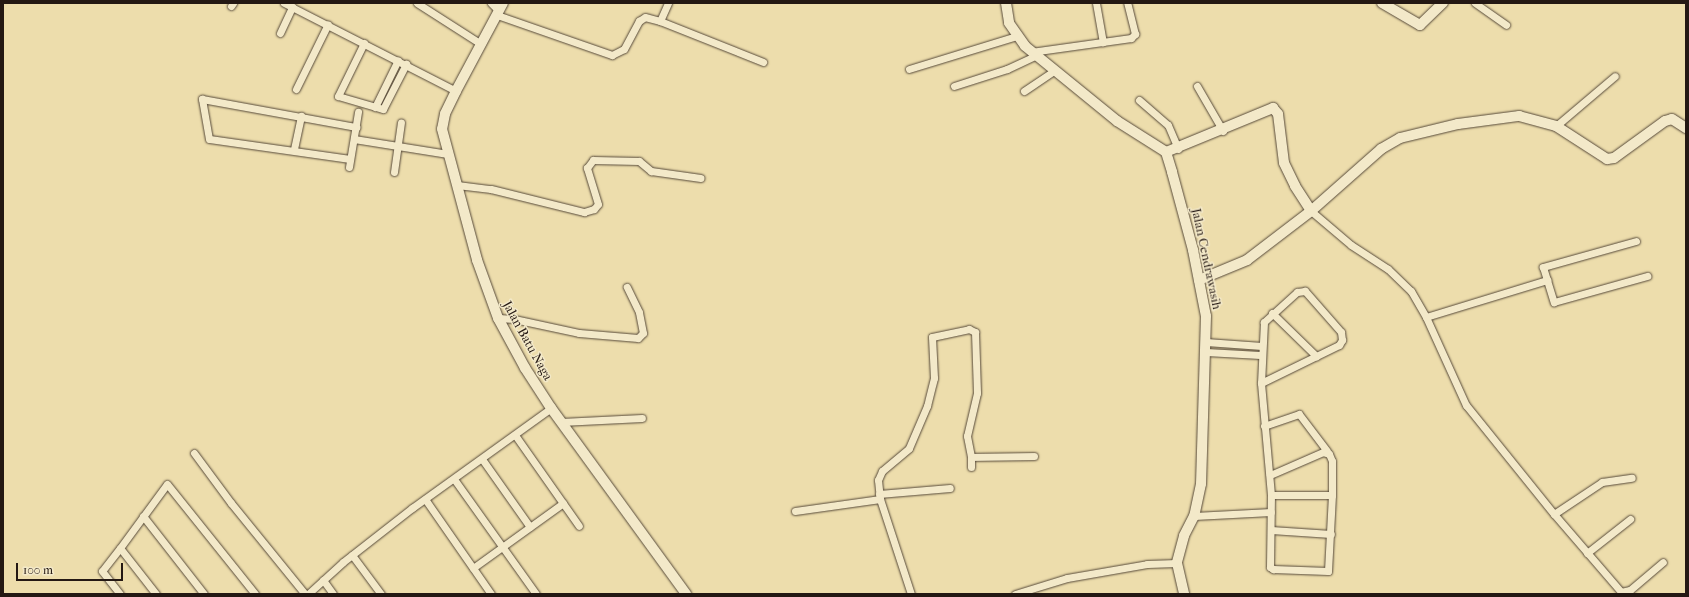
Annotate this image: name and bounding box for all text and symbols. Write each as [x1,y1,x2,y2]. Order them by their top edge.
street label: Jalan Cendrawasih [1188,207,1224,311]
street label: Jalan Batu Naga [499,299,555,383]
scale bar [18,555,125,581]
text: 100 m [23,563,53,577]

